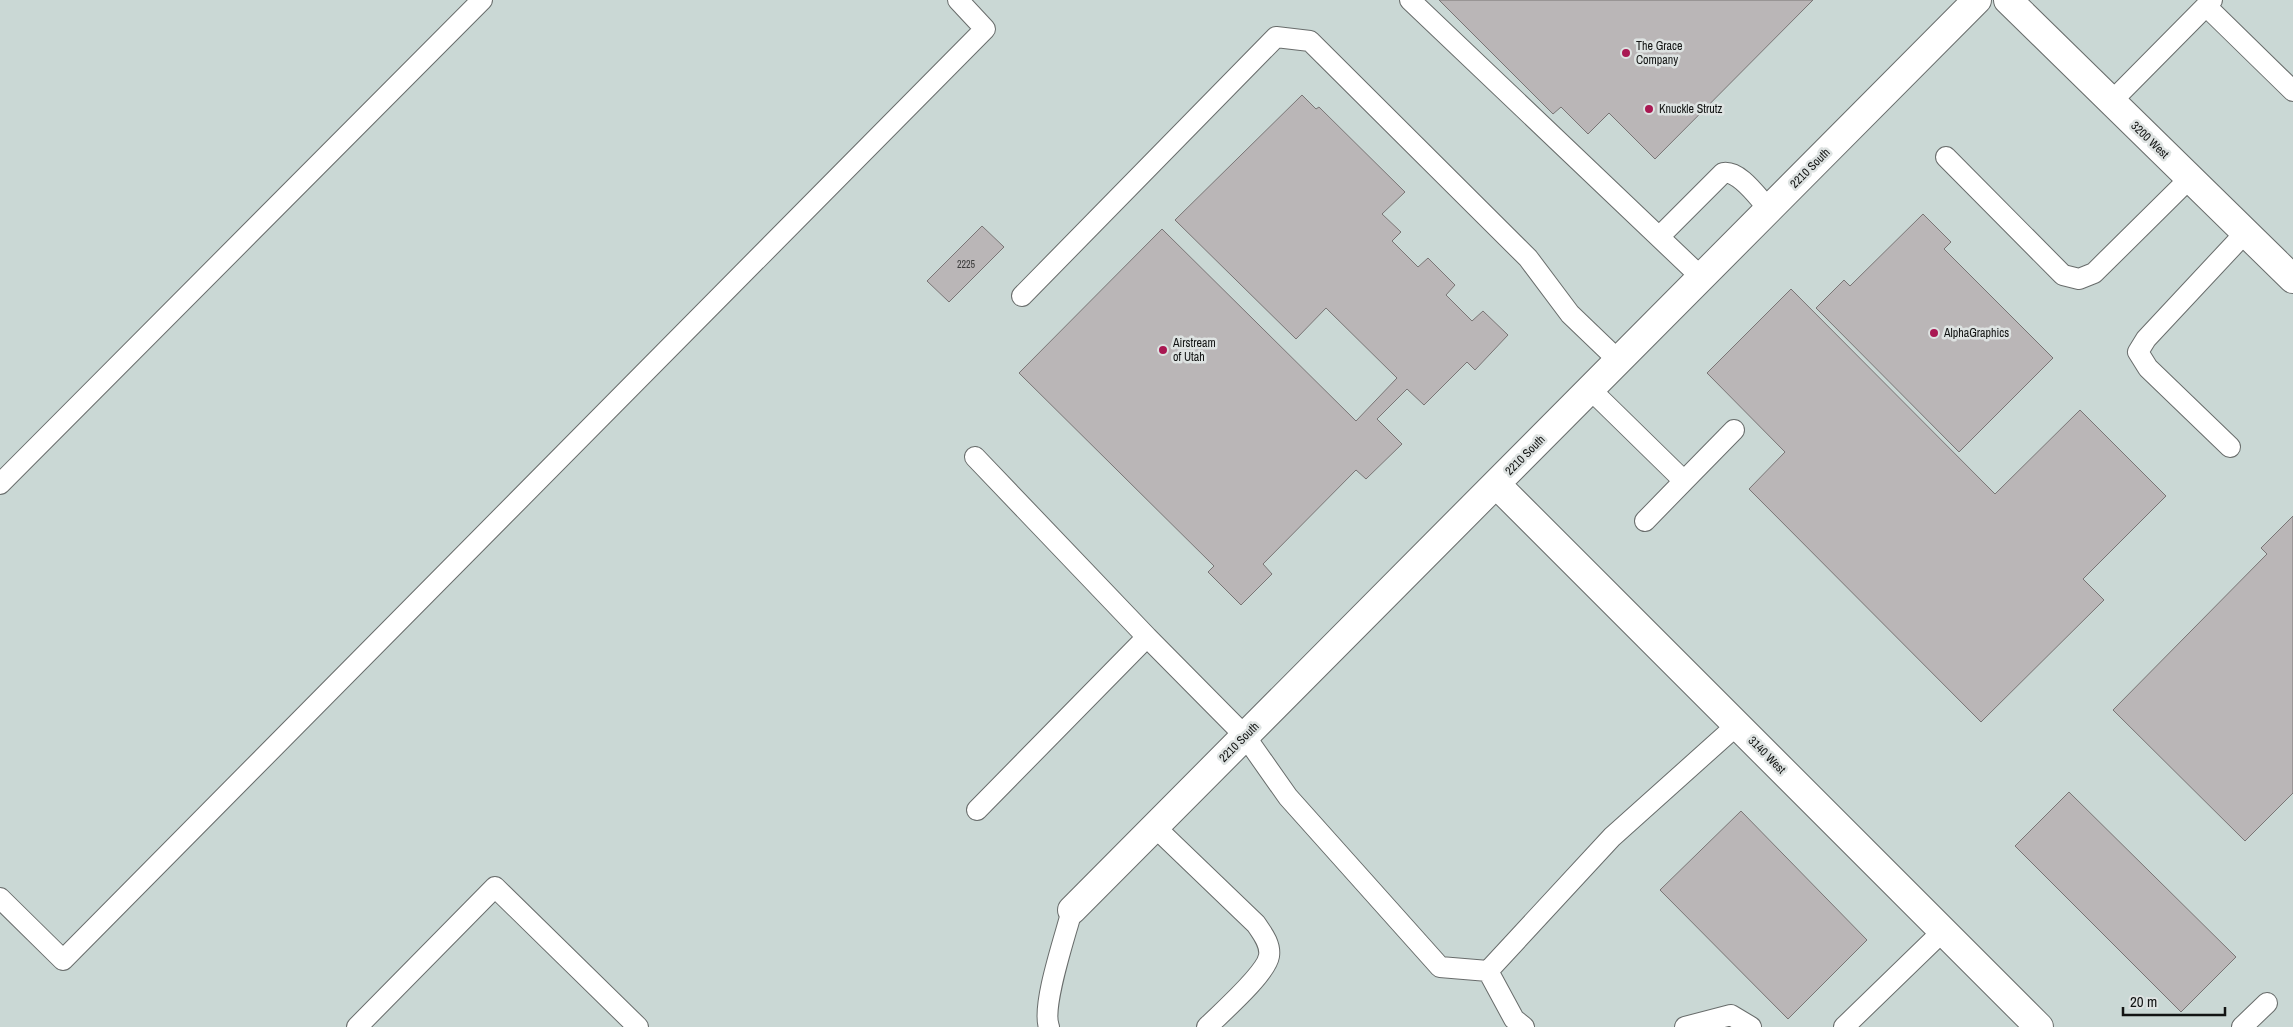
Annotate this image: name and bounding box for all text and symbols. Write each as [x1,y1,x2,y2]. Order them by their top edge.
place label: The Grace Company [1636,38,1683,68]
marker: The Grace Company [1620,47,1632,59]
place label: Knuckle Strutz [1659,101,1723,117]
marker: Knuckle Strutz [1643,103,1655,115]
street label: 3200 West [2128,118,2173,162]
street label: 2210 South [1787,145,1833,191]
house number: 2225 [957,258,976,271]
place label: AlphaGraphics [1943,325,2009,341]
marker: AlphaGraphics [1928,327,1940,339]
place label: Airstream of Utah [1172,335,1216,365]
marker: Airstream of Utah [1157,344,1169,356]
street label: 2210 South [1502,432,1548,478]
street label: 2210 South [1216,719,1262,765]
street label: 3140 West [1745,733,1789,777]
scale bar [2123,984,2226,1016]
text: 20 m [2130,991,2157,1012]

